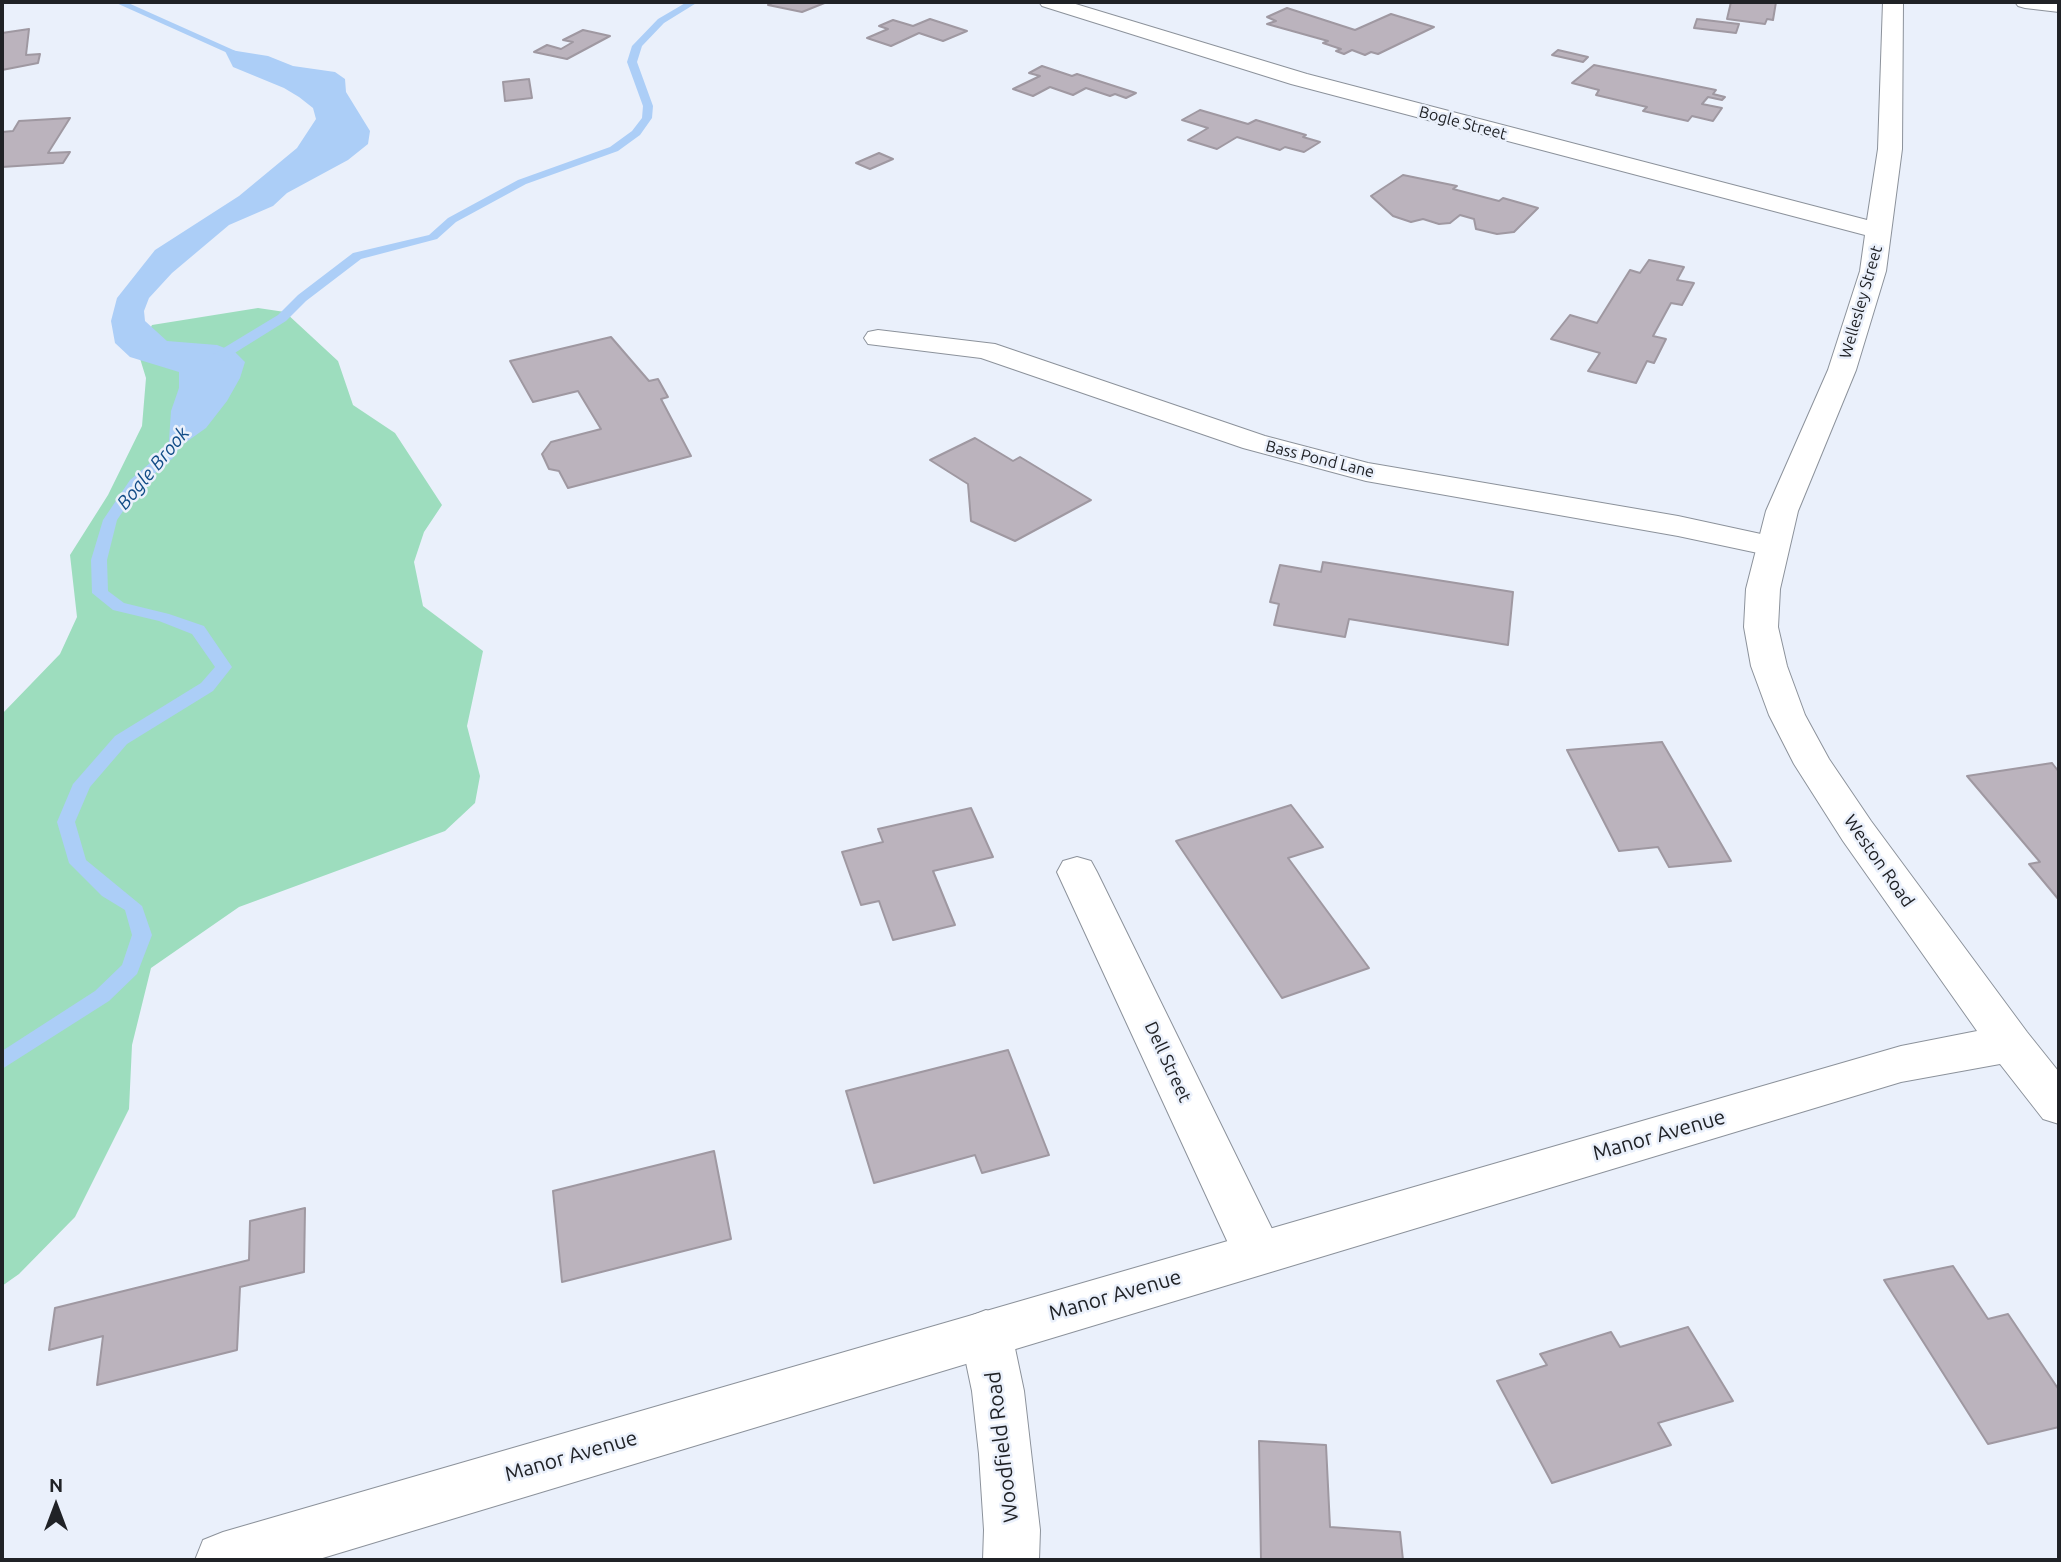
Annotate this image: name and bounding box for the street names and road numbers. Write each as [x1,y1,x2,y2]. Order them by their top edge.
street label: Bogle Street [1417,102,1509,144]
street label: Wellesley Street [1836,243,1886,361]
street label: Bass Pond Lane [1264,436,1376,482]
street label: Weston Road [1839,811,1919,911]
street label: Dell Street [1140,1018,1196,1106]
street label: Manor Avenue [1590,1104,1728,1166]
street label: Manor Avenue [1046,1264,1184,1326]
street label: Woodfield Road [980,1370,1024,1524]
street label: Manor Avenue [502,1425,640,1487]

